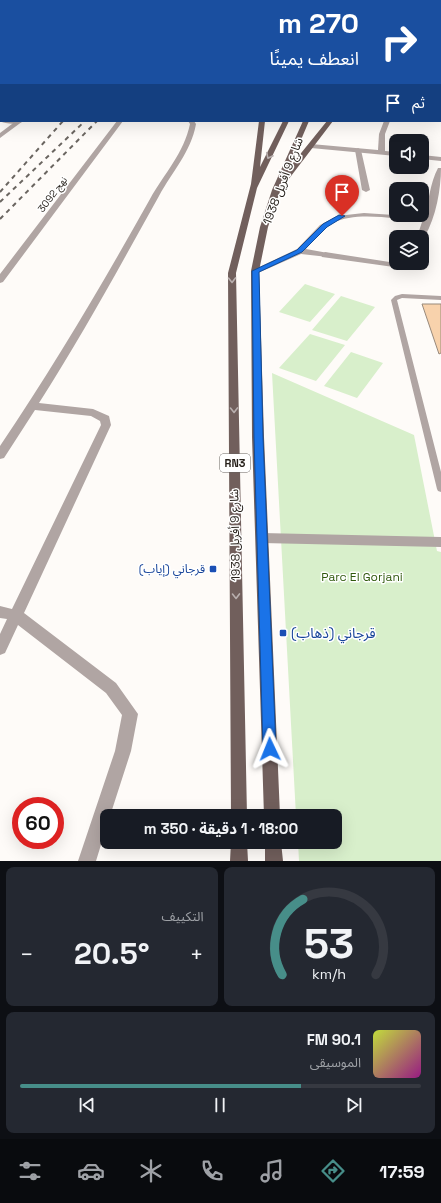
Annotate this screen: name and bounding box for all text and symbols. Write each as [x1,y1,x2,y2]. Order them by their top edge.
text: 270 m [278,5,359,41]
icon: right [373,16,425,68]
text: انعطف يمينًا [269,47,359,70]
icon: arrive [382,92,404,114]
text: ثم [412,93,425,112]
map controls [389,134,429,270]
button: sound [389,134,429,174]
street label: شارع 9 أفريل 1938 [259,135,308,227]
one-way arrow [266,152,274,159]
street label: نهج 3092 [35,174,71,215]
pin [325,175,359,216]
icon: arrive [331,181,353,203]
button: search [389,182,429,222]
button: layers [389,230,429,270]
one-way arrow [228,277,236,283]
one-way arrow [230,407,238,413]
road number: RN3 [220,454,250,472]
street label: شارع 9 أفريل 1938 [226,489,245,581]
place label: قرجاني (إياب) [139,561,205,579]
marker: قرجاني (إياب) [208,564,218,574]
park label: Parc El Gorjani [321,569,403,585]
one-way arrow [232,593,240,599]
place label: قرجاني (ذهاب) [291,624,376,644]
marker: قرجاني (ذهاب) [278,628,288,638]
position arrow [249,728,291,770]
speed limit sign: 60 [12,797,64,849]
text: 18:00 · 1 دقيقة · 350 m [144,819,298,838]
text: التكييف [162,908,204,925]
text: 53 [304,916,354,969]
text: 20.5° [74,934,150,973]
text: − [20,940,34,968]
text: + [190,940,203,968]
text: km/h [312,964,346,982]
text: 90.1 FM [307,1030,361,1049]
text: الموسيقى [310,1054,361,1071]
icon: previous [76,1094,98,1116]
icon: pause [209,1094,231,1116]
icon: next [343,1094,365,1116]
icon: filters [16,1157,44,1185]
icon: car [77,1157,105,1185]
icon: climate [137,1157,165,1185]
icon: phone [198,1157,226,1185]
icon: music [258,1157,286,1185]
icon: directions [319,1157,347,1185]
text: 17:59 [379,1160,425,1183]

